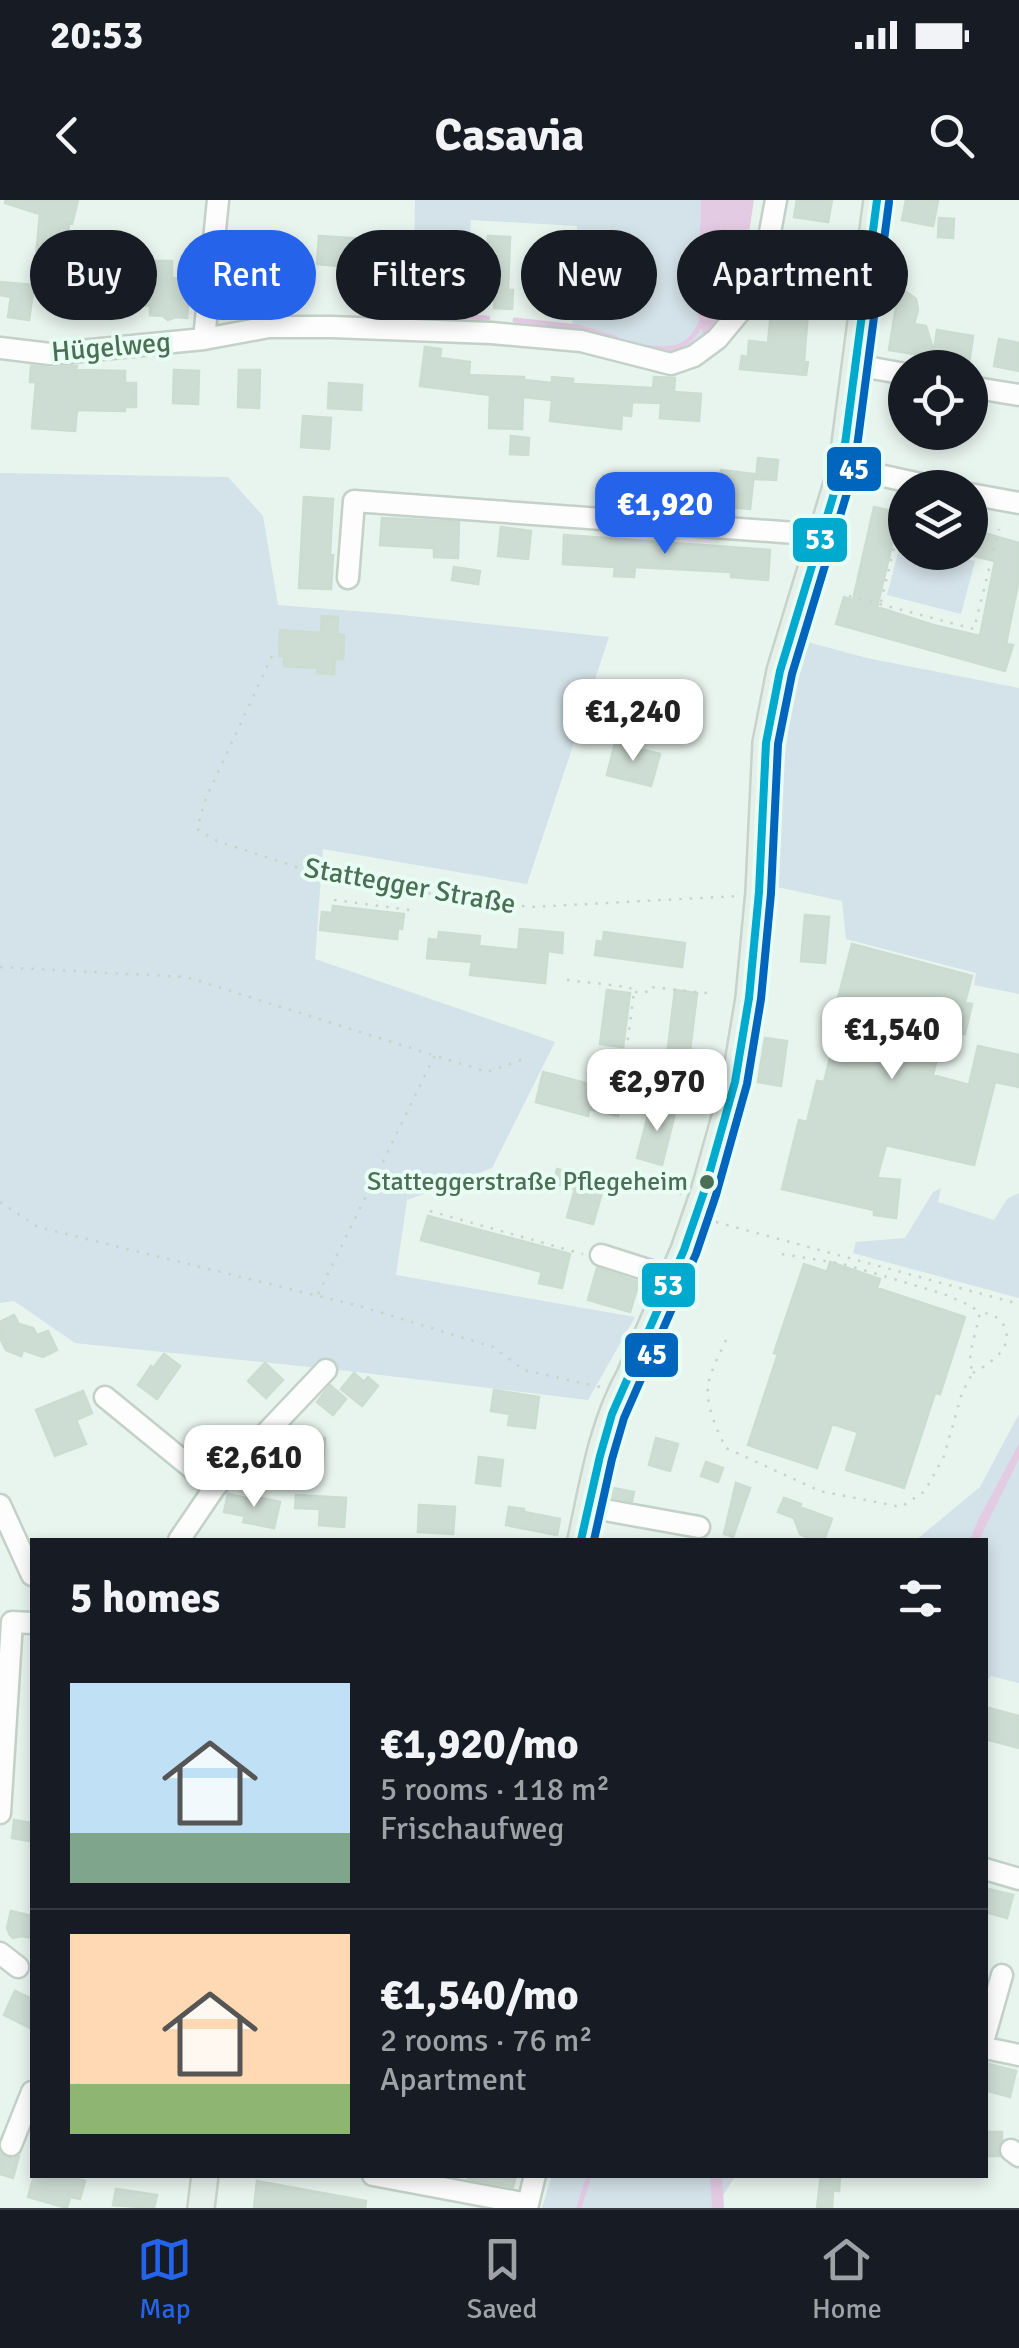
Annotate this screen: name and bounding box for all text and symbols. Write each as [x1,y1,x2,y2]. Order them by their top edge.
text: 20:53 [50,12,143,59]
icon: back [40,108,95,163]
text: Casavia [435,108,584,163]
icon: search [924,108,979,163]
chip: Buy [30,230,157,320]
chip: Rent [177,230,316,320]
chip: Filters [336,230,501,320]
chip: New [521,230,657,320]
chip: Apartment [677,230,908,320]
street label: Hügelweg [50,325,172,369]
map controls [888,350,988,570]
button: locate [888,350,988,450]
line badge: 45 [825,445,883,493]
text: 45 [839,453,869,487]
button: layers [888,470,988,570]
pin: €1,920 [584,472,746,557]
text: €1,920 [617,485,713,524]
line badge: 53 [791,516,849,564]
text: 53 [805,523,835,557]
pin: €1,240 [552,679,714,764]
text: €1,240 [585,692,681,731]
street label: Stattegger Straße [302,851,518,921]
pin: €1,540 [811,997,973,1082]
text: €1,540 [844,1010,940,1049]
pin: €2,970 [576,1049,738,1134]
text: €2,970 [609,1062,705,1101]
place label: Statteggerstraße Pflegeheim [367,1166,688,1198]
marker: Statteggerstraße Pflegeheim [697,1172,717,1192]
line badge: 53 [640,1261,697,1309]
text: 53 [653,1269,683,1303]
line badge: 45 [623,1331,680,1379]
text: 45 [637,1338,667,1372]
pin: €2,610 [173,1425,335,1510]
text: €2,610 [206,1438,302,1477]
icon: filters [893,1571,948,1626]
text: 5 homes [70,1573,220,1624]
text: €1,920/mo [380,1719,579,1770]
icon: home [150,1723,270,1843]
text: 5 rooms · 118 m² [380,1770,610,1809]
text: Frischaufweg [380,1809,565,1848]
text: €1,540/mo [380,1970,579,2021]
icon: home [150,1974,270,2094]
text: 2 rooms · 76 m² [380,2021,593,2060]
text: Apartment [380,2060,527,2099]
tab: Map [137,2232,192,2326]
tab: Saved [467,2232,537,2326]
tab: Home [812,2232,882,2326]

